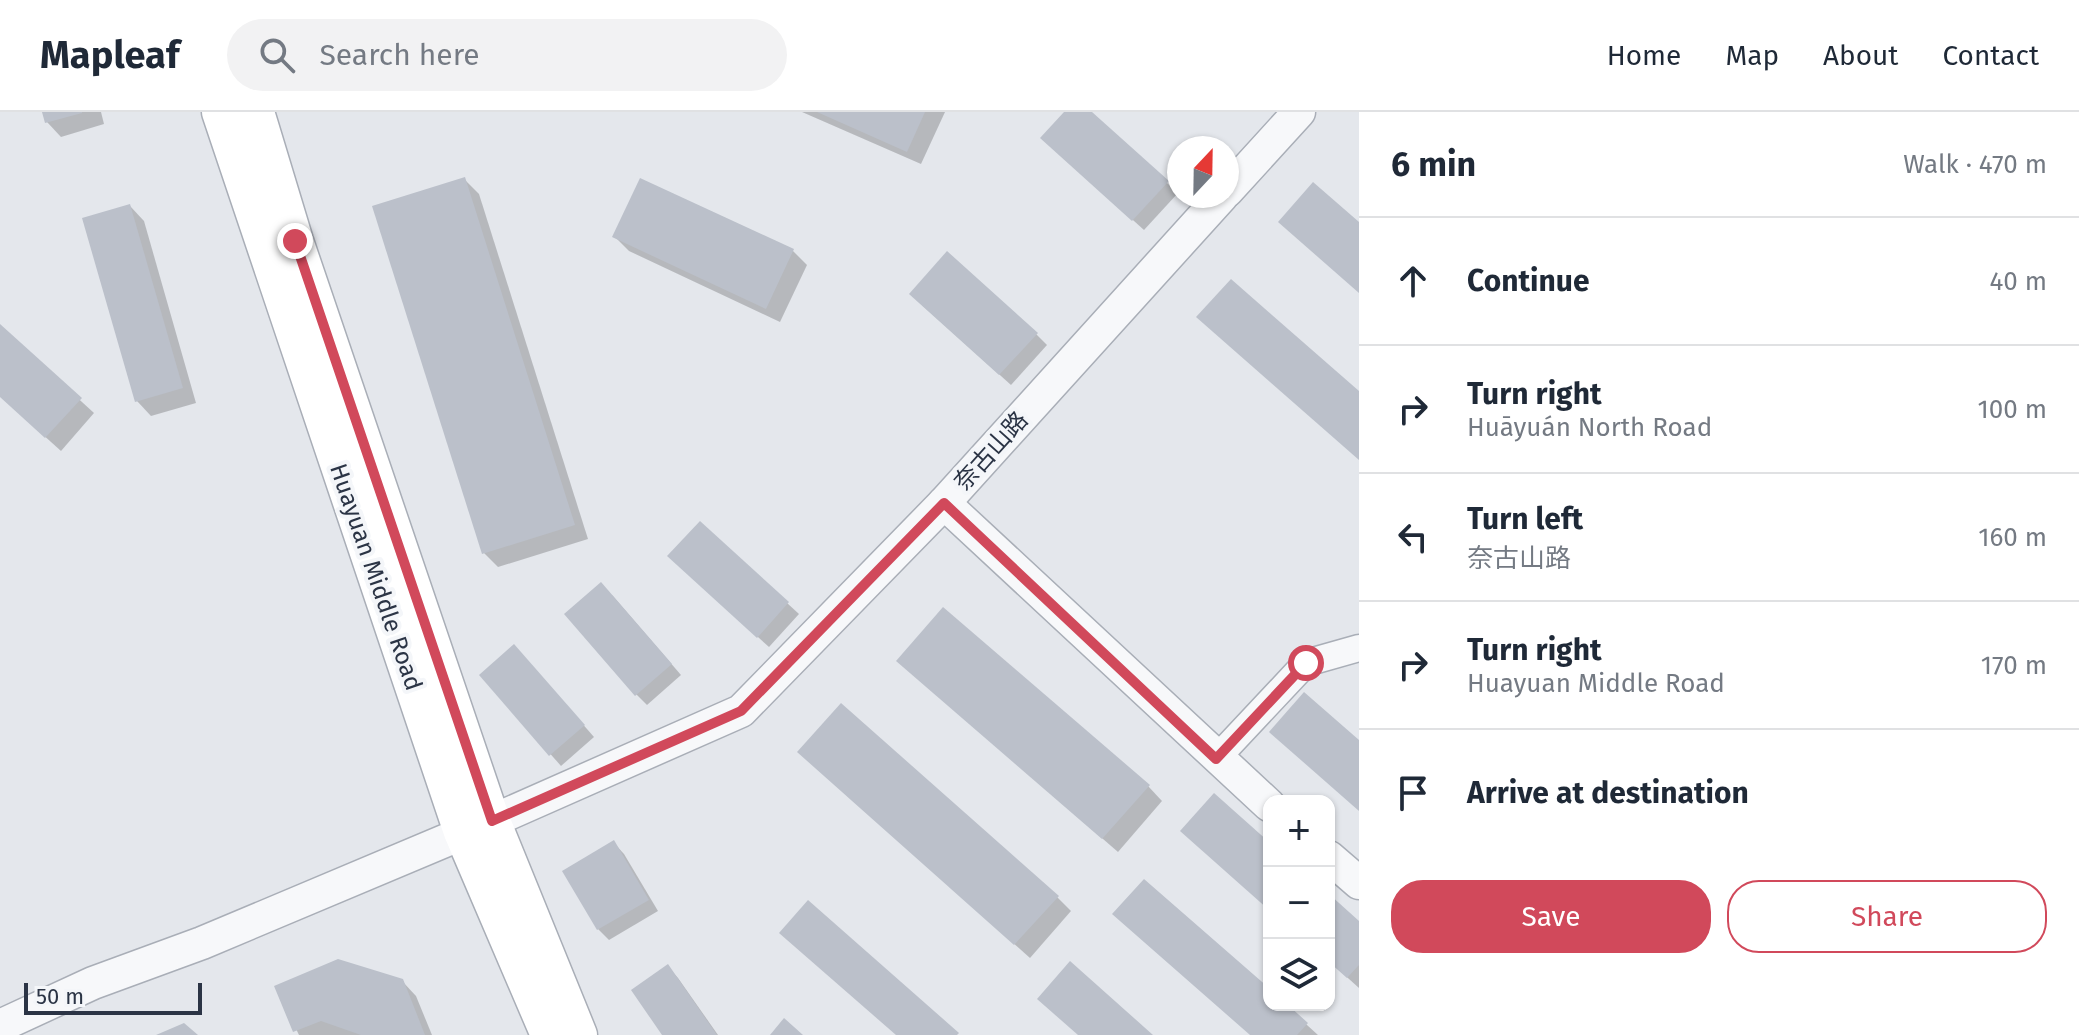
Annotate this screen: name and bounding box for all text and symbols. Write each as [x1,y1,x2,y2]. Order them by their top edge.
search box [227,19,787,91]
text: Mapleaf [40,32,179,78]
icon: search [255,33,299,77]
text: Search here [319,37,480,73]
text: Home [1607,39,1681,72]
text: Map [1725,39,1779,72]
text: About [1823,39,1898,72]
text: Contact [1942,39,2039,72]
north arrow [1167,136,1239,208]
text: 6 min [1391,144,1476,185]
text: Walk · 470 m [1903,149,2047,180]
route end [277,223,313,259]
icon: ahead [1391,259,1435,303]
text: Continue [1467,263,1590,299]
text: 40 m [1989,266,2047,297]
text: Turn right [1467,376,1602,412]
icon: right [1391,387,1435,431]
text: 100 m [1978,394,2047,425]
street label: 奈古山路 [948,406,1034,496]
text: Huāyuán North Road [1467,412,1712,443]
street label: Huayuan Middle Road [324,460,428,694]
text: Turn left [1467,501,1583,537]
icon: left [1391,515,1435,559]
text: 160 m [1978,522,2047,553]
text: 奈古山路 [1467,543,1571,574]
text: Turn right [1467,632,1602,668]
icon: right [1391,643,1435,687]
route start [1288,645,1324,681]
text: 170 m [1981,650,2047,681]
text: Huayuan Middle Road [1467,668,1725,699]
icon: arrive [1391,771,1435,815]
text: Arrive at destination [1467,775,1749,811]
map controls [1263,795,1335,1011]
button: + [1263,795,1335,867]
button: − [1263,867,1335,939]
button: Save [1391,880,1711,953]
button: Share [1727,880,2047,953]
button: layers [1263,939,1335,1011]
scale bar [24,979,202,1015]
text: 50 m [36,983,84,1010]

